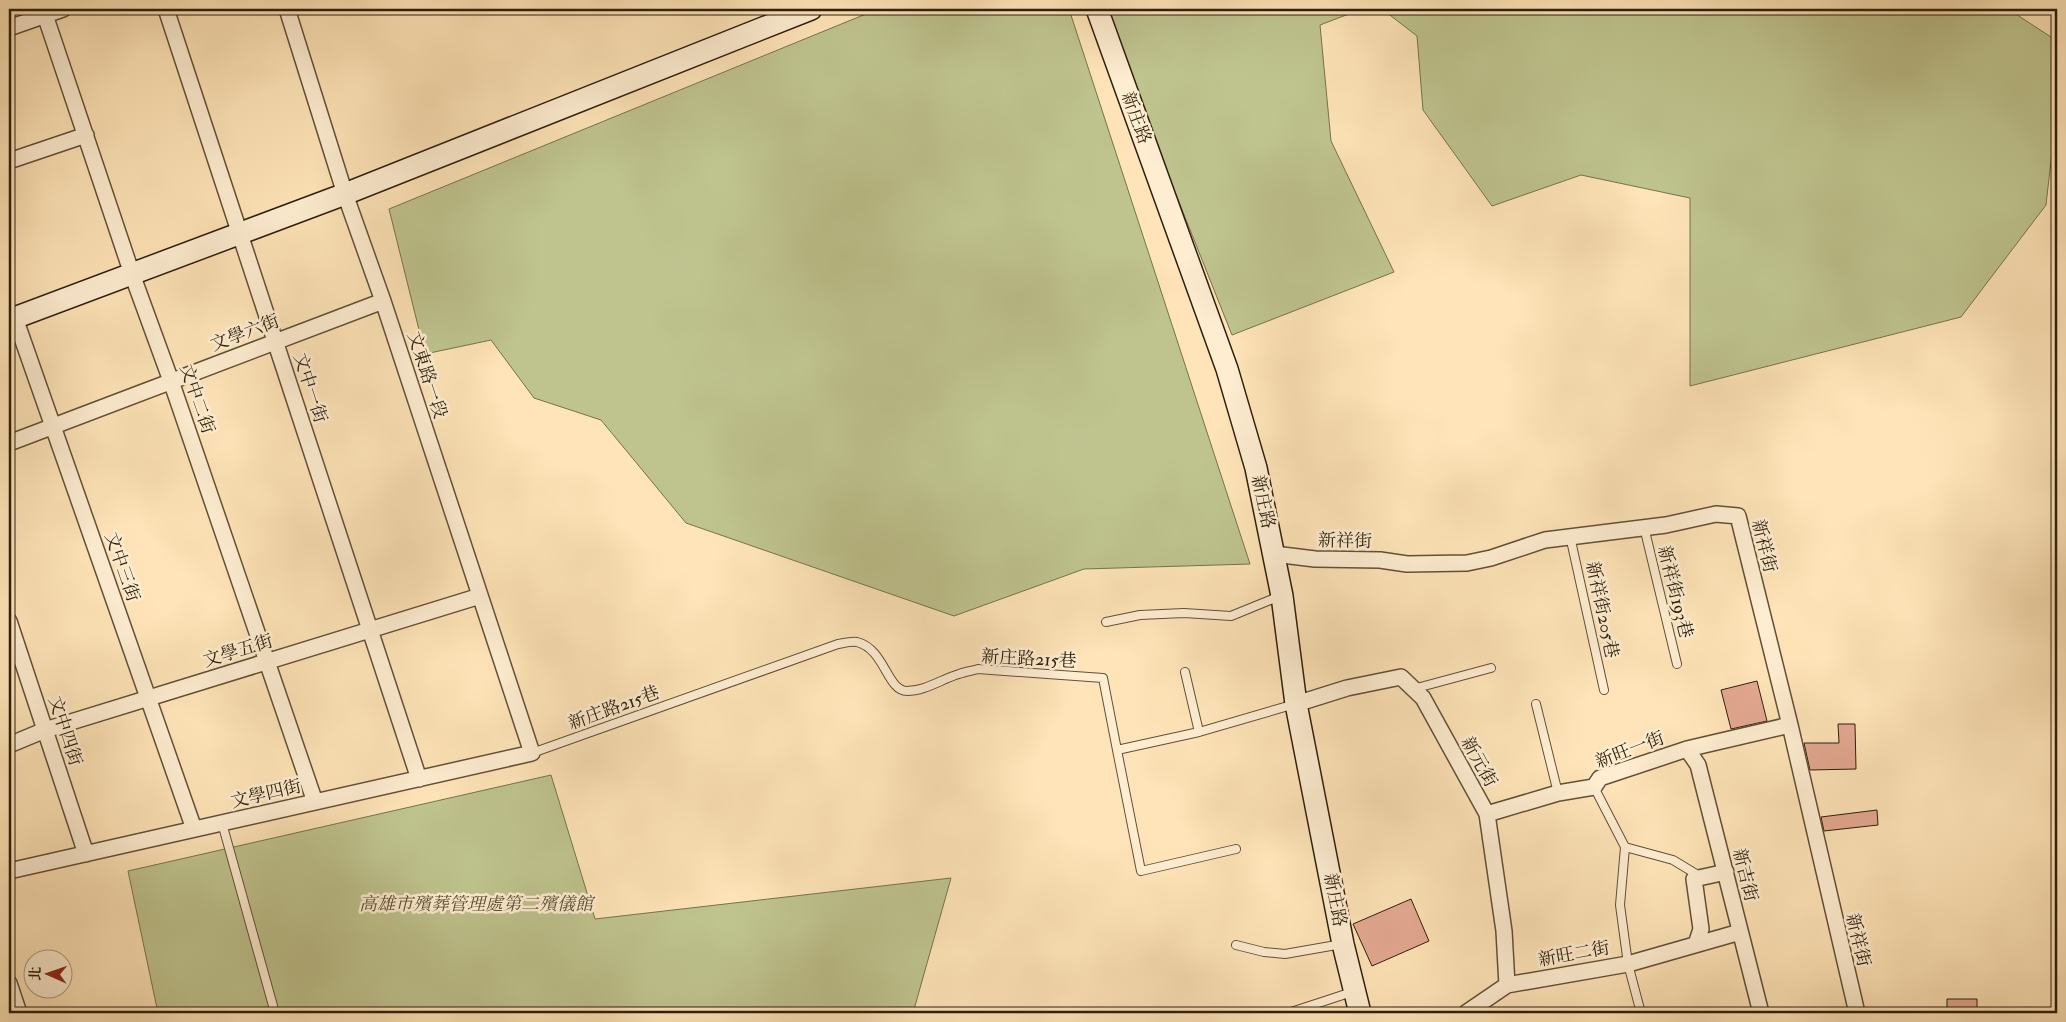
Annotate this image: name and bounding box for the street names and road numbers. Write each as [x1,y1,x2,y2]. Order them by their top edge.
street label: 新庄路 [1116,89,1156,147]
street label: 文學六街 [207,309,283,357]
street label: 文東路一段 [402,329,452,421]
street label: 文中一街 [288,350,332,426]
street label: 文中二街 [174,361,220,437]
street label: 新庄路 [1246,473,1280,531]
street label: 新祥街 [1746,517,1782,575]
street label: 文中三街 [99,529,145,605]
street label: 新祥街 [1318,529,1372,553]
street label: 新祥街193巷 [1652,543,1698,641]
street label: 新祥街205巷 [1581,560,1623,660]
street label: 文學五街 [200,629,276,673]
street label: 新庄路215巷 [981,645,1077,673]
street label: 新庄路215巷 [565,681,663,735]
street label: 文中四街 [43,693,87,769]
street label: 新旺一街 [1592,726,1668,774]
street label: 新元街 [1456,733,1502,791]
street label: 文學四街 [228,775,304,813]
street label: 新吉街 [1727,846,1763,904]
street label: 新庄路 [1319,871,1351,929]
street label: 新祥街 [1841,911,1875,969]
street label: 新旺二街 [1537,936,1611,972]

